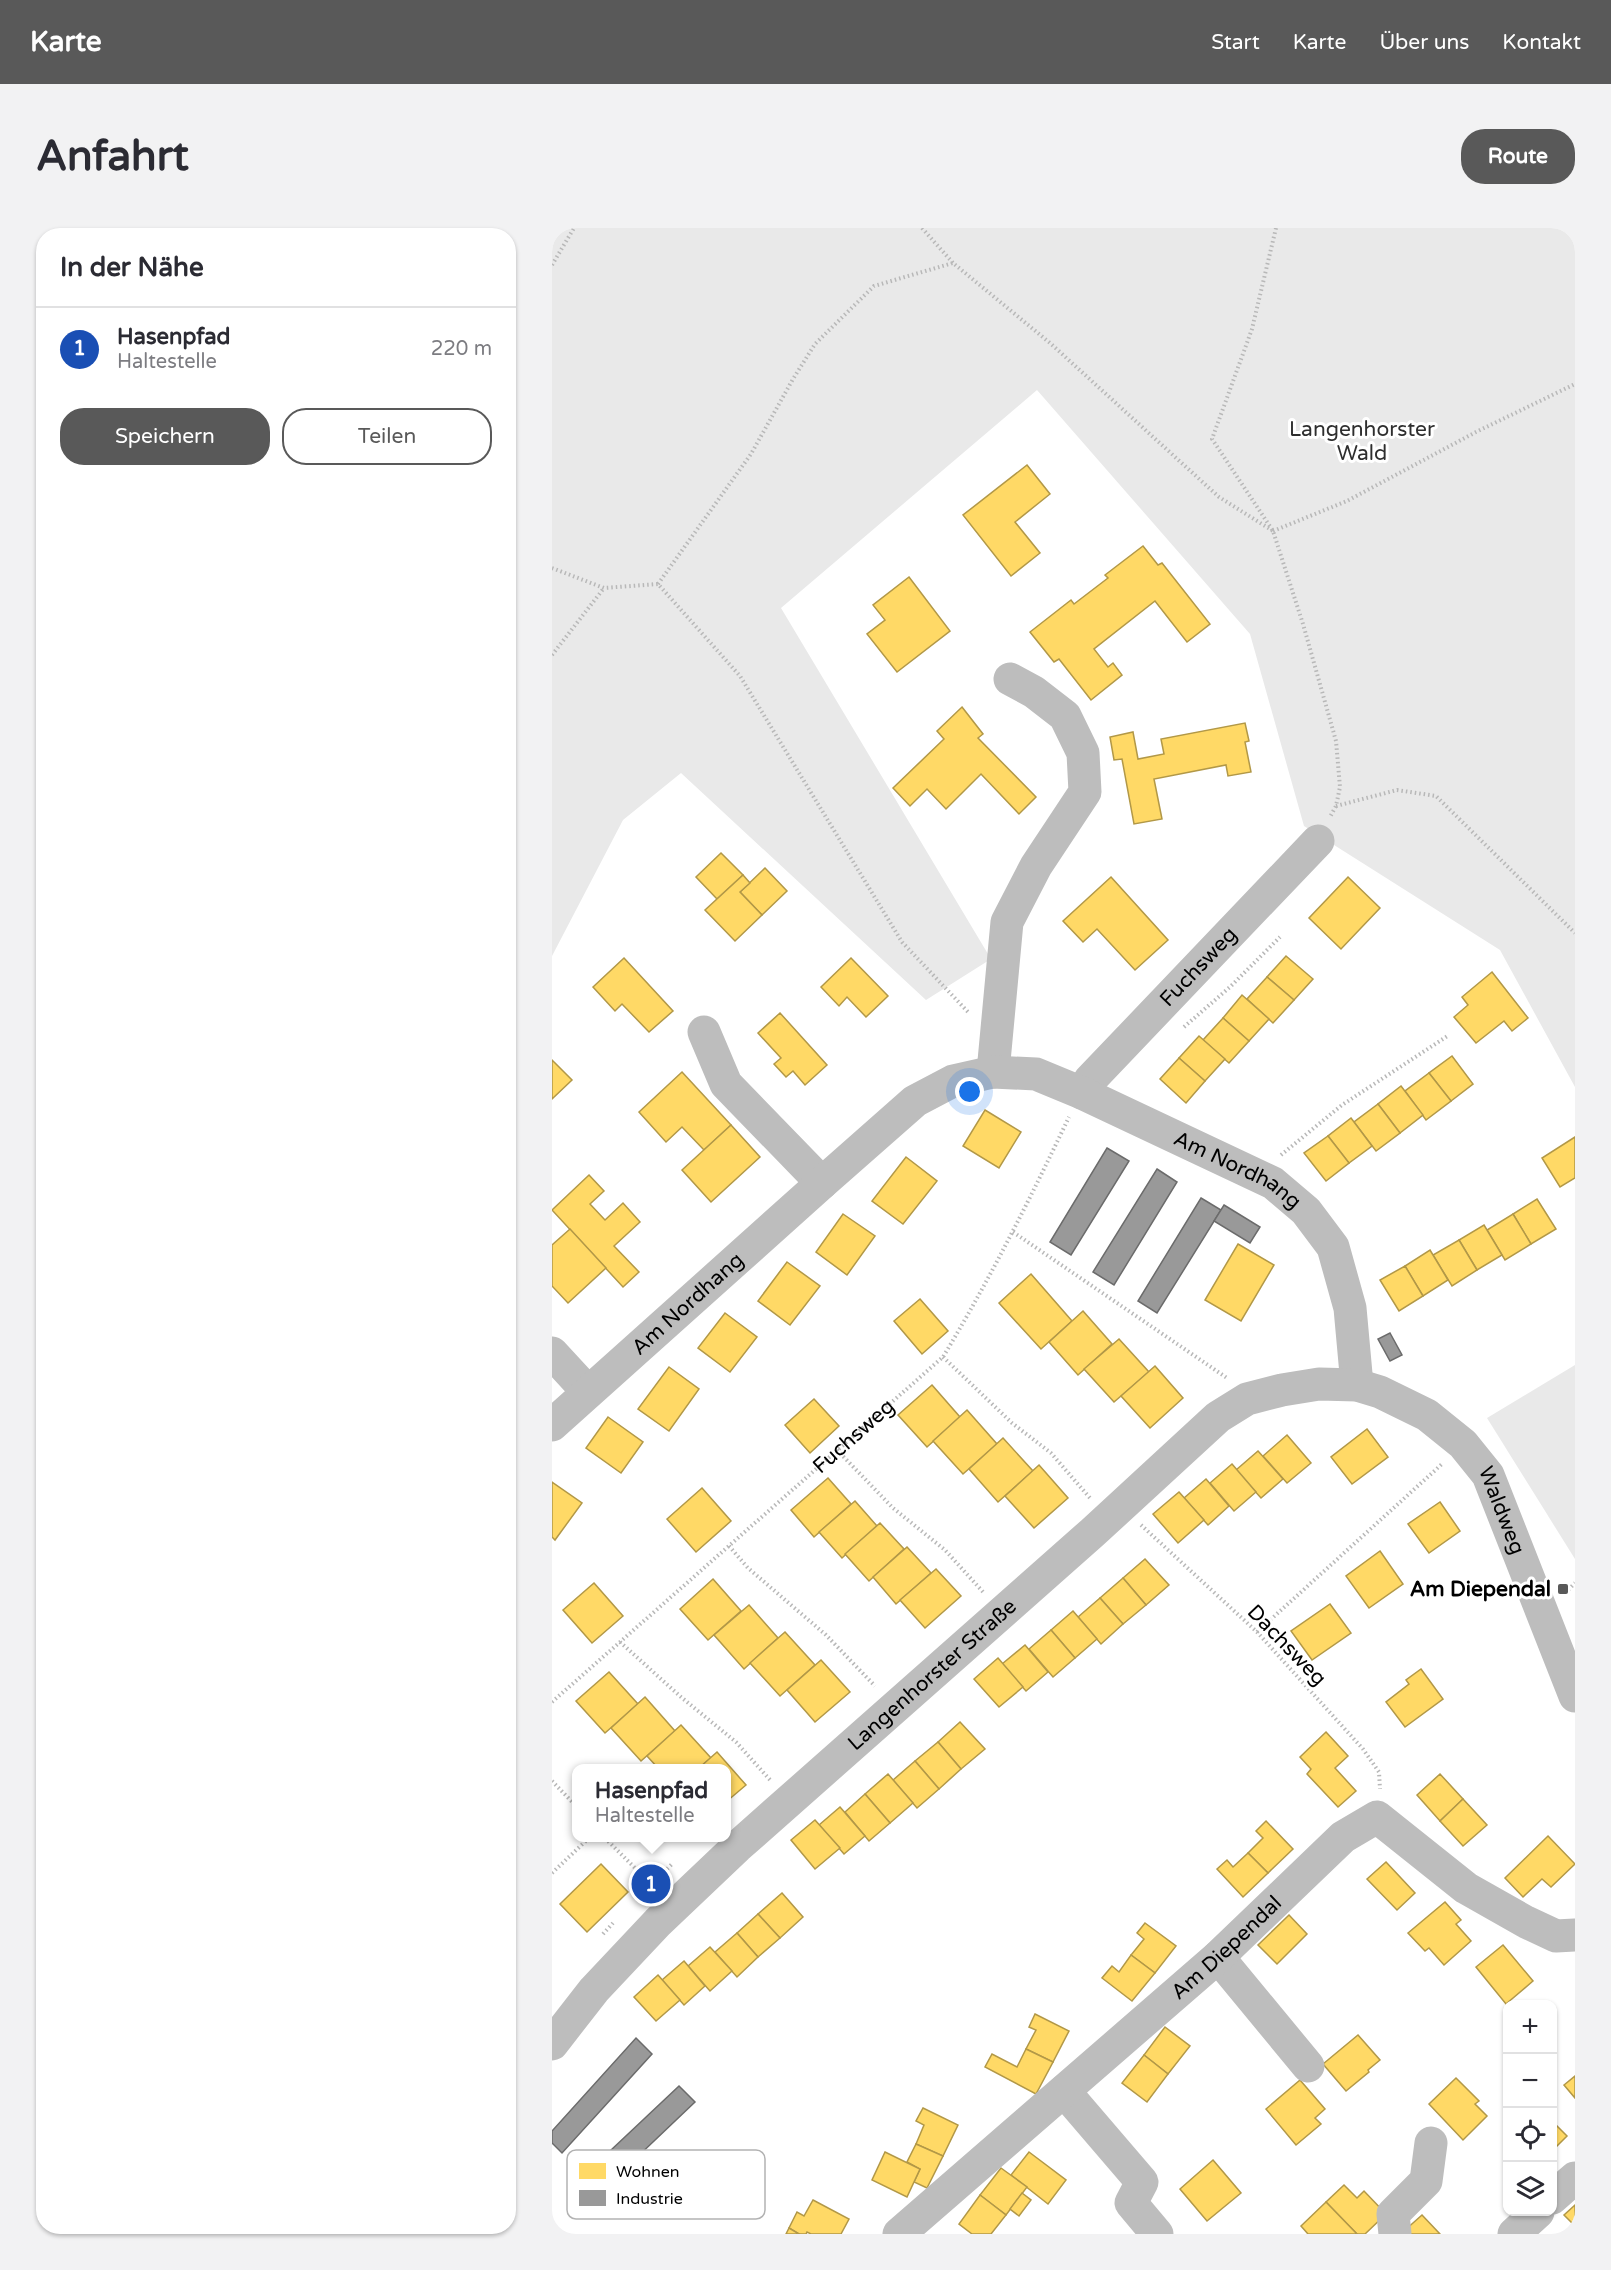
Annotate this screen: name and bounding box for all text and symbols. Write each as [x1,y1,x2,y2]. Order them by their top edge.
text: Karte [30,25,102,59]
text: Start [1211,30,1260,55]
text: Karte [1293,30,1346,55]
text: Über uns [1379,30,1469,55]
text: Kontakt [1502,30,1581,55]
button: Route [1461,129,1575,184]
text: Anfahrt [36,131,189,182]
text: In der Nähe [60,252,204,283]
text: Hasenpfad [117,324,230,350]
text: 1 [73,337,86,361]
text: 220 m [431,337,492,361]
text: Haltestelle [117,350,217,374]
button: Speichern [60,408,270,465]
button: Teilen [282,408,492,465]
park label: Langenhorster Wald [1289,417,1435,466]
street label: Fuchsweg [1155,922,1242,1012]
your location [955,1077,984,1106]
street label: Am Nordhang [1170,1126,1306,1214]
street label: Am Nordhang [627,1247,749,1360]
street label: Fuchsweg [808,1394,900,1479]
street label: Waldweg [1473,1463,1530,1558]
place label: Am Diependal [1410,1577,1551,1602]
marker: Am Diependal [1556,1582,1570,1596]
street label: Langenhorster Straße [843,1594,1022,1756]
street label: Dachsweg [1242,1600,1331,1691]
popup [572,1764,731,1842]
text: Hasenpfad [595,1778,708,1804]
text: Haltestelle [595,1804,695,1828]
pin: 1 [632,1862,670,1906]
street label: Am Diependal [1166,1891,1287,2005]
map controls [1503,2000,1557,2216]
button: + [1503,2000,1557,2054]
button: − [1503,2054,1557,2108]
button: locate [1503,2108,1557,2162]
legend [567,2150,765,2219]
text: Wohnen [616,2162,679,2182]
button: layers [1503,2162,1557,2216]
text: Industrie [616,2189,683,2209]

